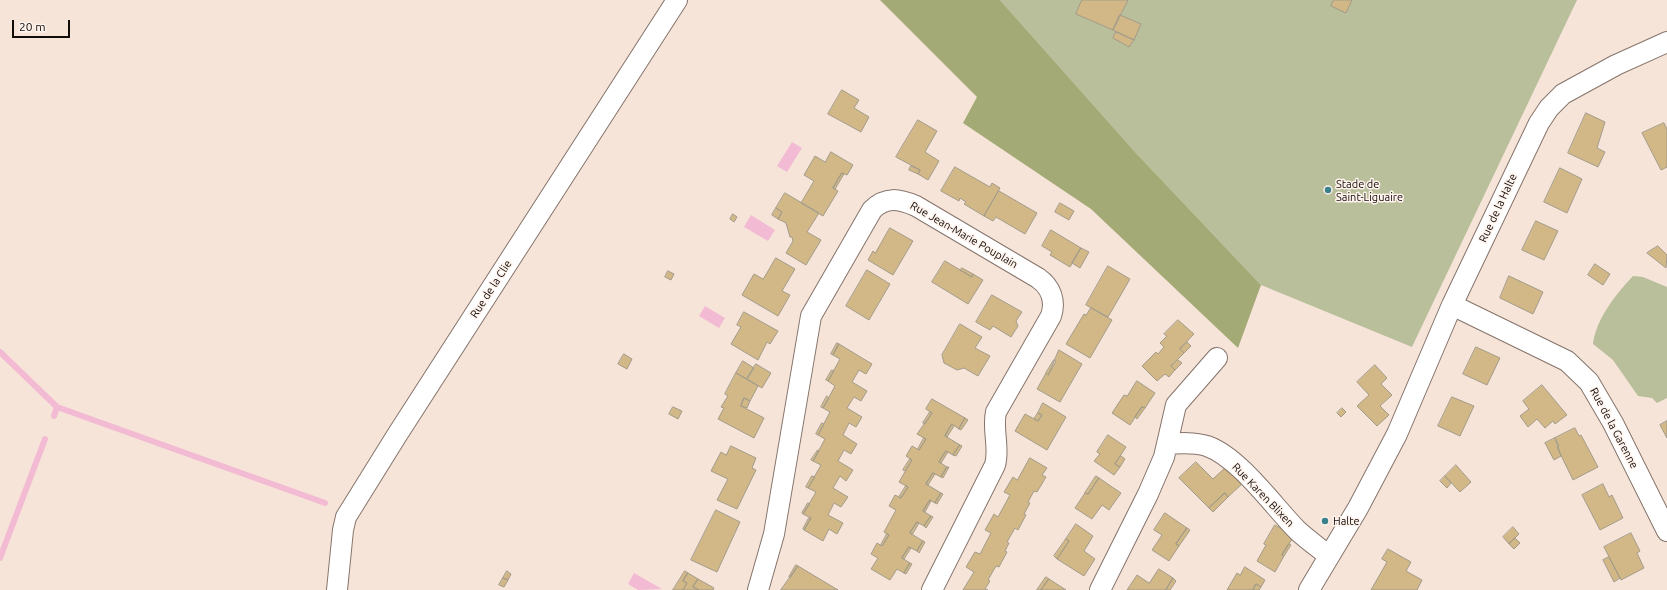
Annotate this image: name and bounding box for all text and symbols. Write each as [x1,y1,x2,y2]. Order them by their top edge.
scale bar [14,12,72,38]
text: 20 m [19,20,46,33]
street label: Rue de la Halte [1476,171,1520,245]
place label: Stade de Saint-Liguaire [1336,177,1403,203]
marker: Stade de Saint-Liguaire [1323,185,1333,195]
street label: Rue Jean-Marie Pouplain [908,199,1020,271]
street label: Rue de la Clie [467,258,515,320]
street label: Rue de la Garenne [1587,385,1641,471]
street label: Rue Karen Blixen [1229,460,1297,530]
place label: Halte [1333,514,1360,528]
marker: Halte [1320,516,1330,526]

